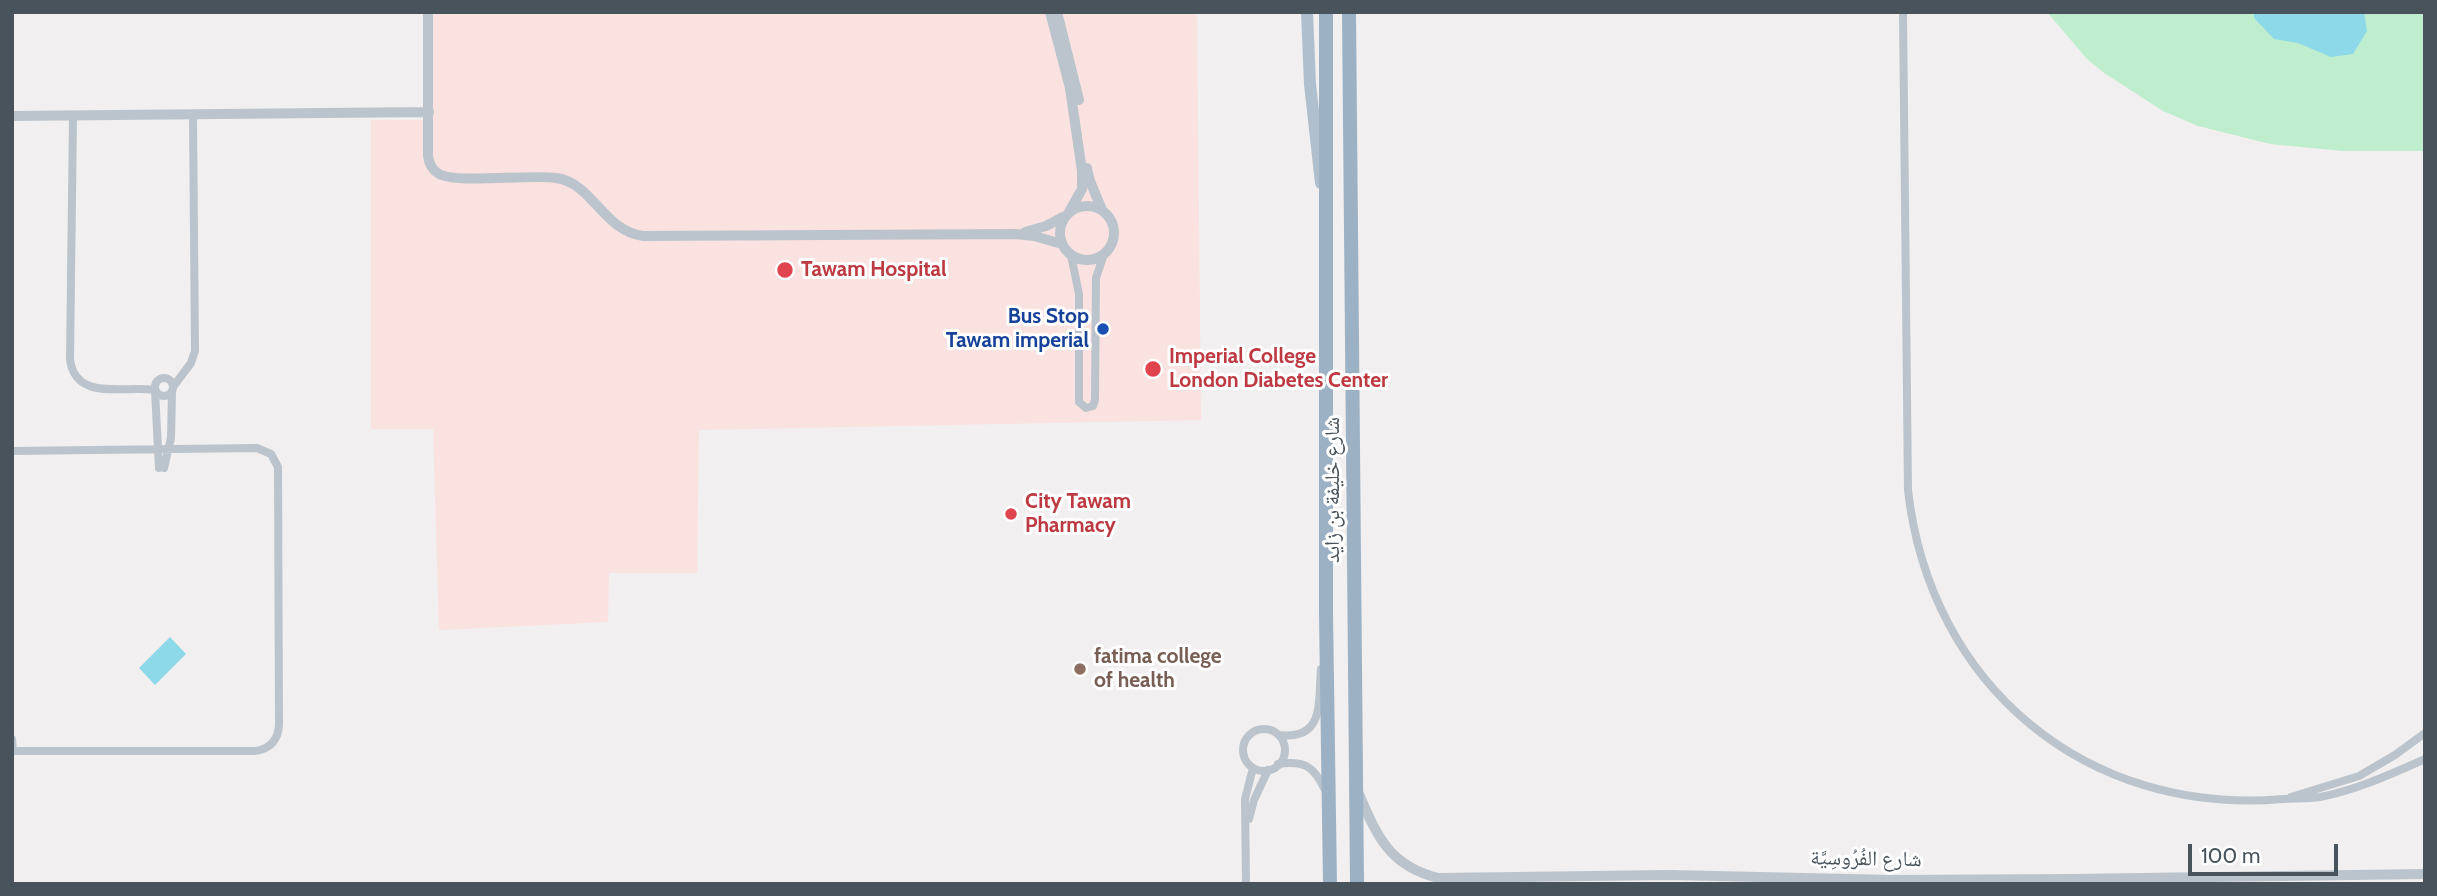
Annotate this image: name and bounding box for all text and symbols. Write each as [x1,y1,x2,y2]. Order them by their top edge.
place label: Tawam Hospital [801,257,946,283]
marker: Tawam Hospital [775,260,795,280]
place label: Bus Stop Tawam imperial [946,304,1089,354]
marker: Bus Stop Tawam imperial [1095,321,1111,337]
place label: Imperial College London Diabetes Center [1169,344,1388,394]
marker: Imperial College London Diabetes Center [1143,359,1163,379]
street label: شارع خليفة بن زايد [1320,417,1346,563]
place label: City Tawam Pharmacy [1025,489,1131,539]
marker: City Tawam Pharmacy [1003,506,1019,522]
place label: fatima college of health [1094,644,1221,694]
marker: fatima college of health [1072,661,1088,677]
scale bar [2192,830,2342,874]
text: 100 m [2201,843,2260,868]
street label: شارع الفُرُوسِيَّة [1810,845,1922,873]

